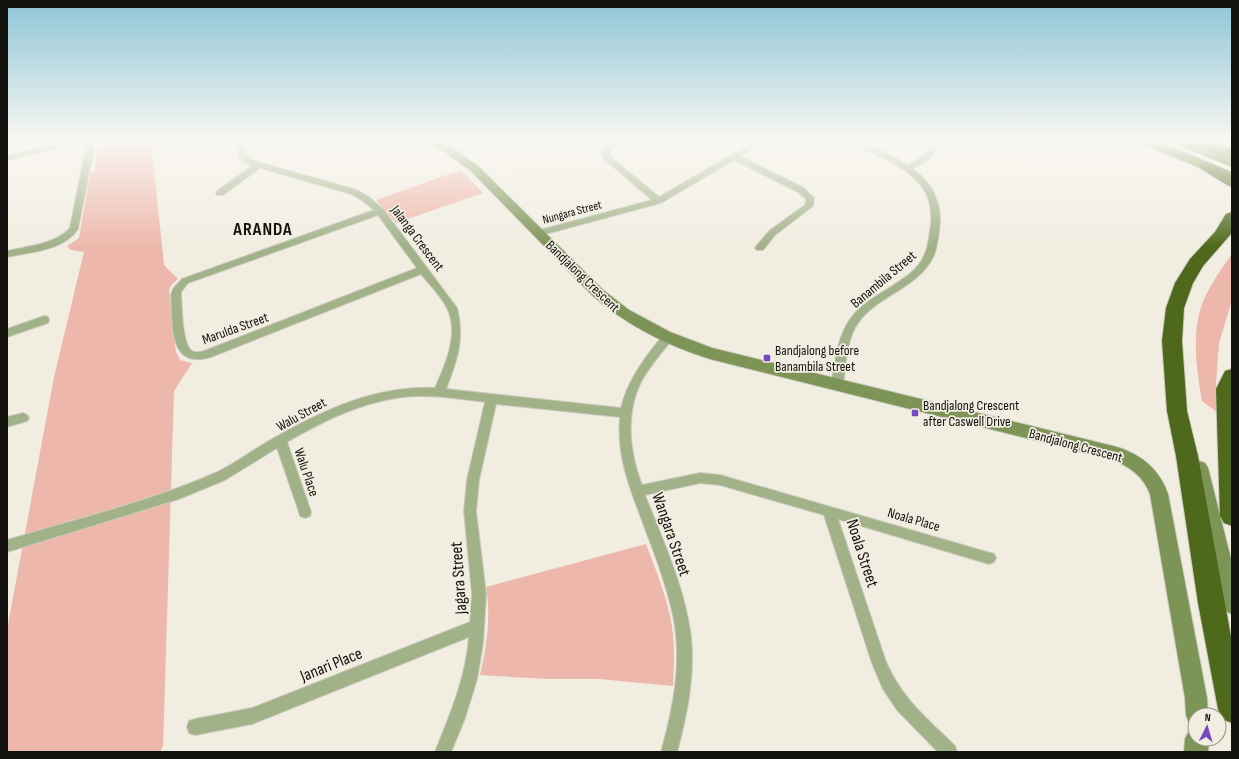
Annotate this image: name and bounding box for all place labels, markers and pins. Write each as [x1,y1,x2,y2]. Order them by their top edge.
place label: Bandjalong before Banambila Street [775,342,859,375]
marker: Bandjalong before Banambila Street [762,353,772,363]
place label: Bandjalong Crescent after Caswell Drive [923,397,1019,430]
marker: Bandjalong Crescent after Caswell Drive [910,408,920,418]

